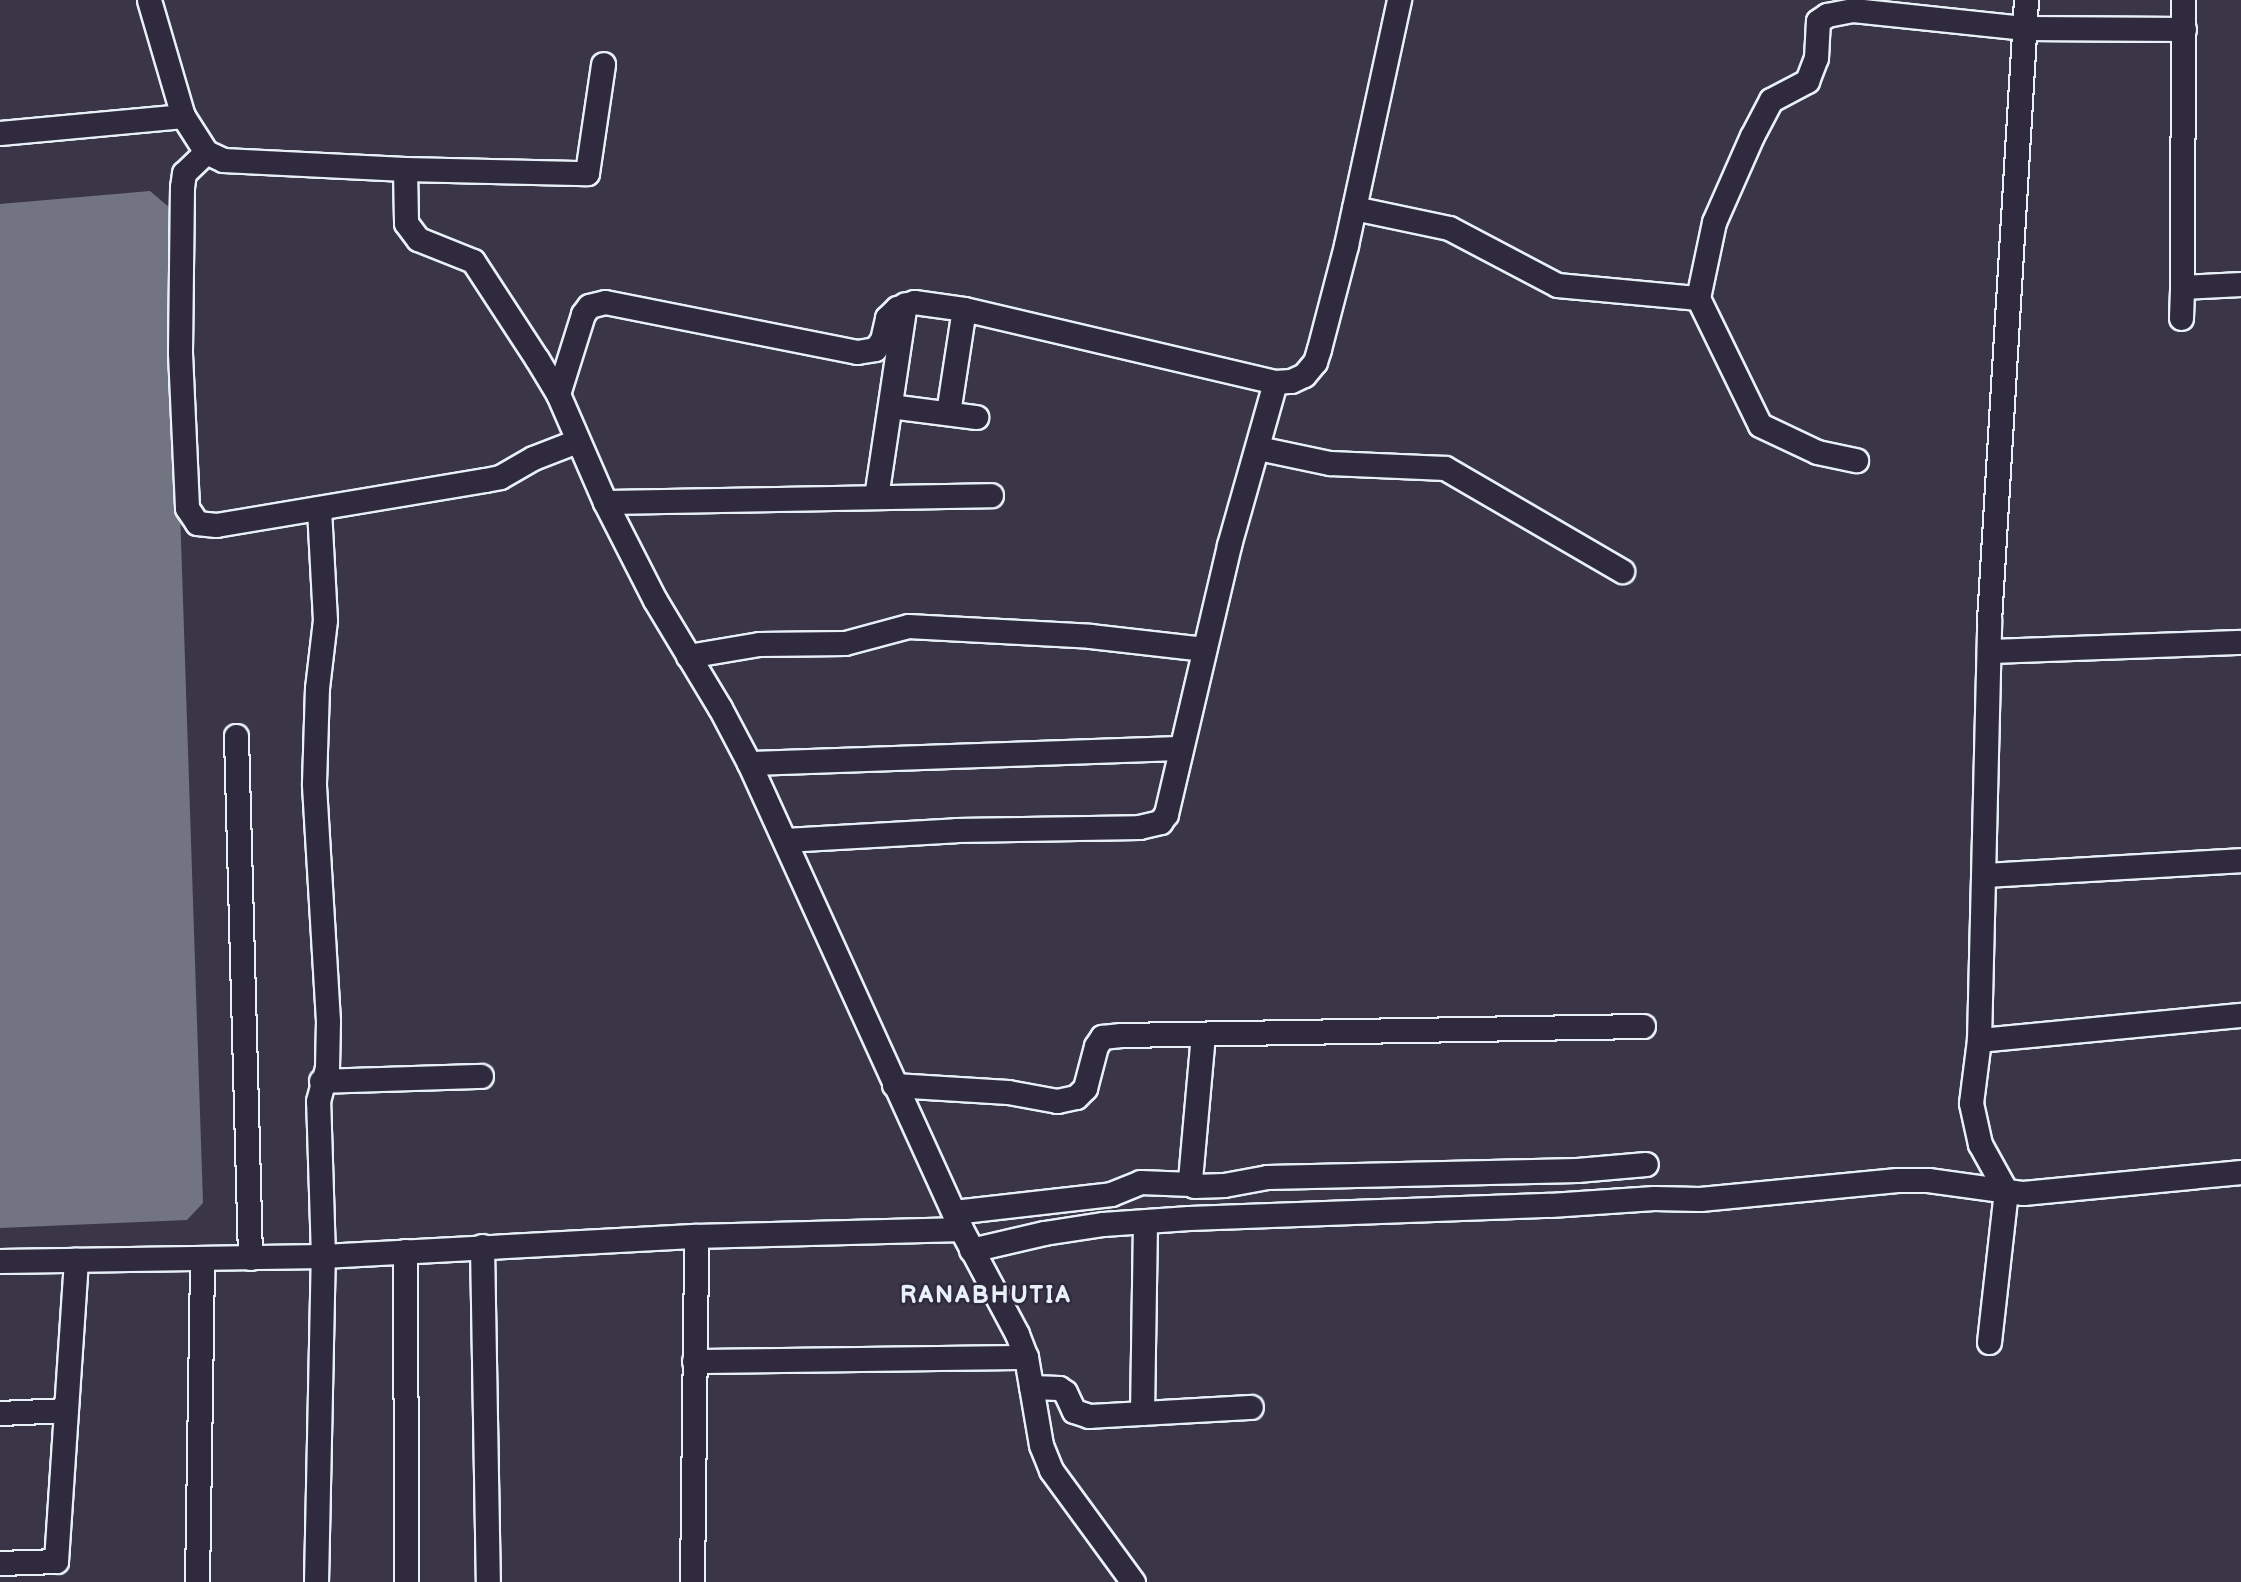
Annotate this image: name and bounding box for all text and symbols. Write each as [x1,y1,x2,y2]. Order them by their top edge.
district label: RANABHUTIA [901,1282,1071,1310]

